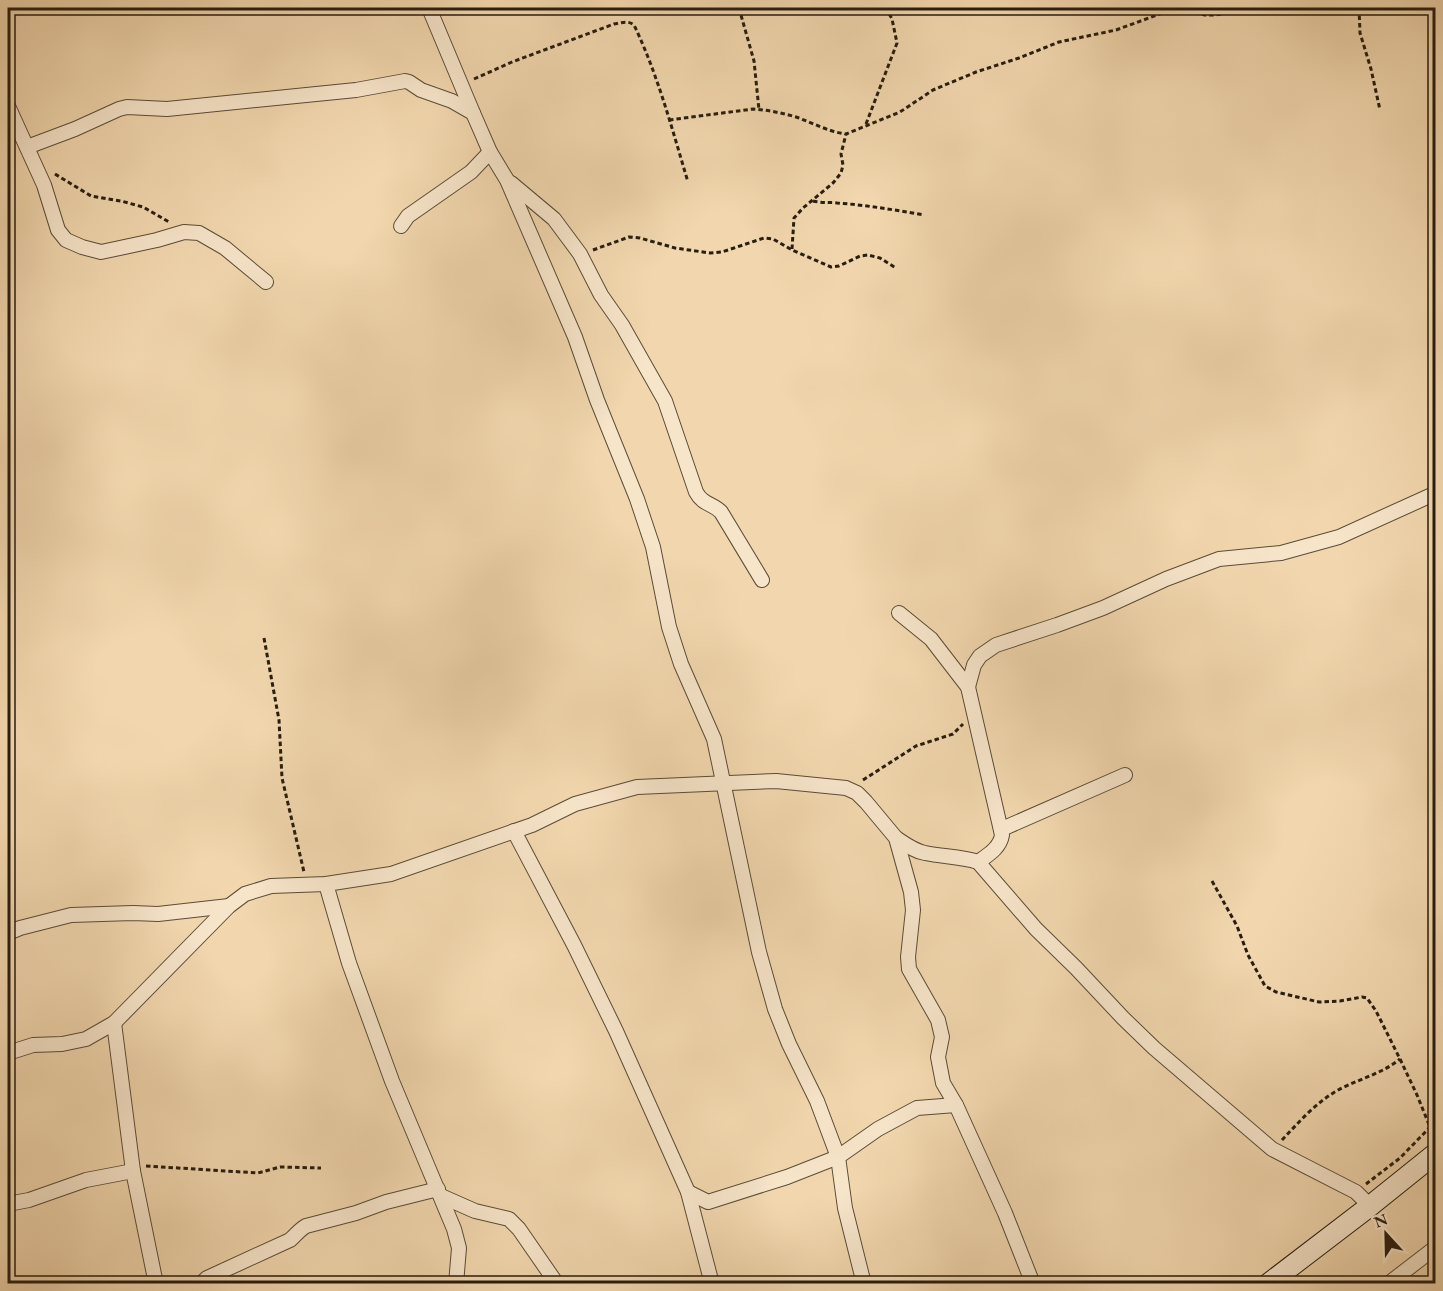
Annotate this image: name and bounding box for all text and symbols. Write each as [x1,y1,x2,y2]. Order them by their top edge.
north arrow [1356,1204,1416,1264]
text: N [1371,1208,1391,1233]

